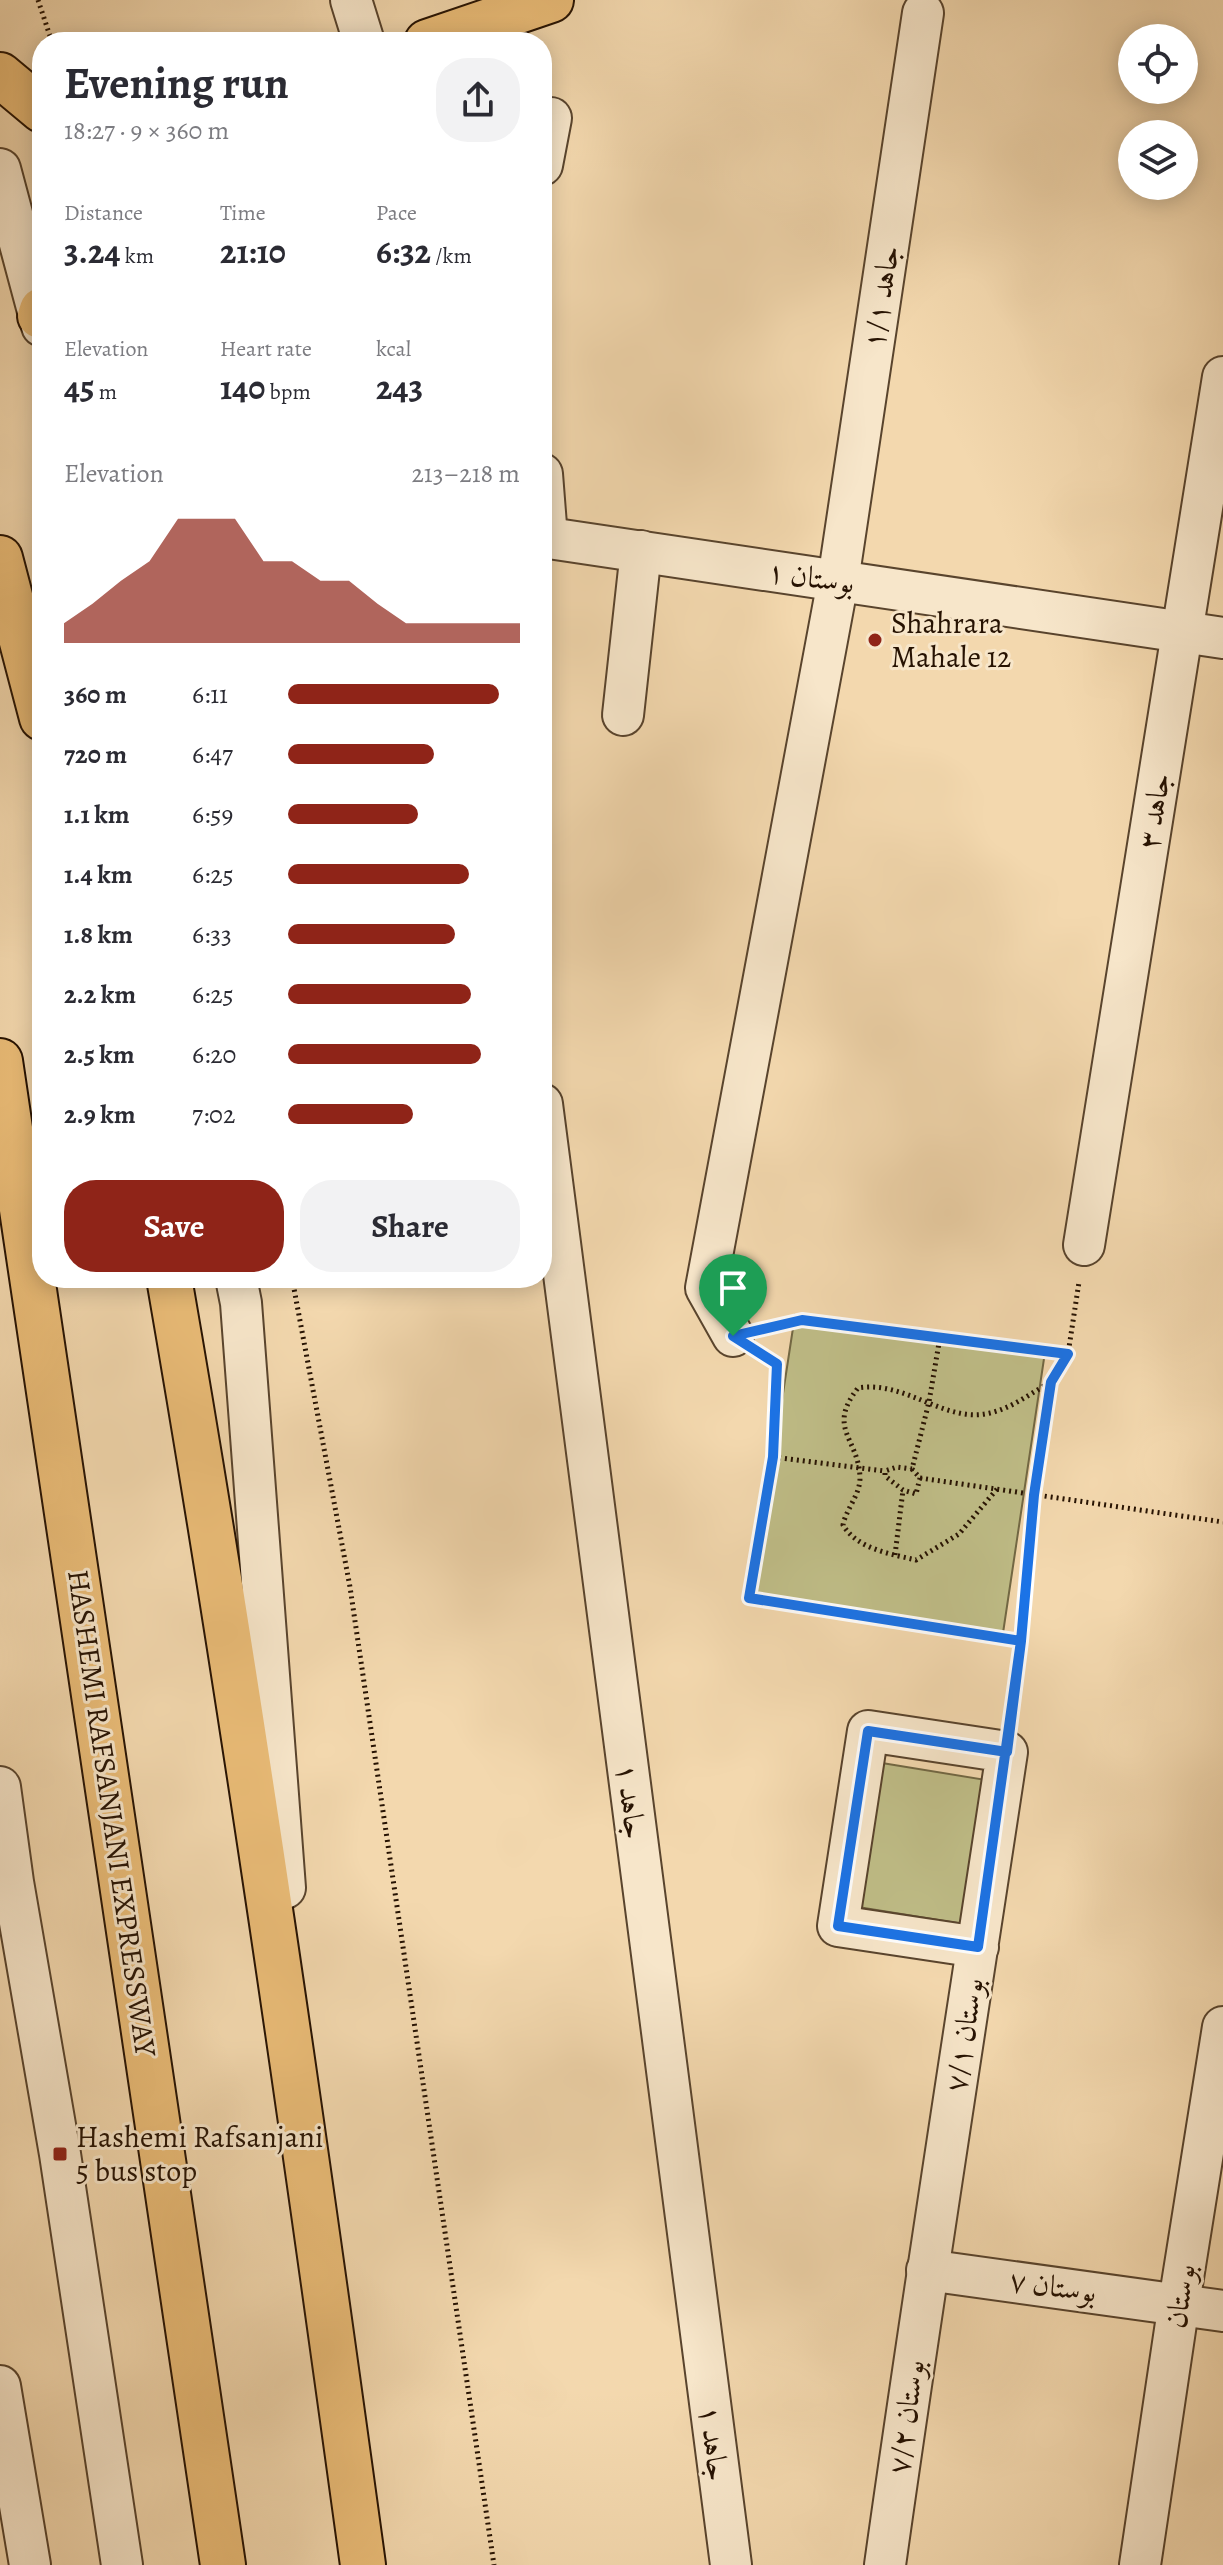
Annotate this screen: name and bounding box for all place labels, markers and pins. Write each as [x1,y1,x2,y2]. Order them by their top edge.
place label: Shahrara Mahale 12 [891,603,1011,677]
marker: Shahrara Mahale 12 [866,631,884,649]
pin [699,1254,767,1336]
place label: Hashemi Rafsanjani 5 bus stop [76,2117,323,2191]
marker: Hashemi Rafsanjani 5 bus stop [51,2145,69,2163]

